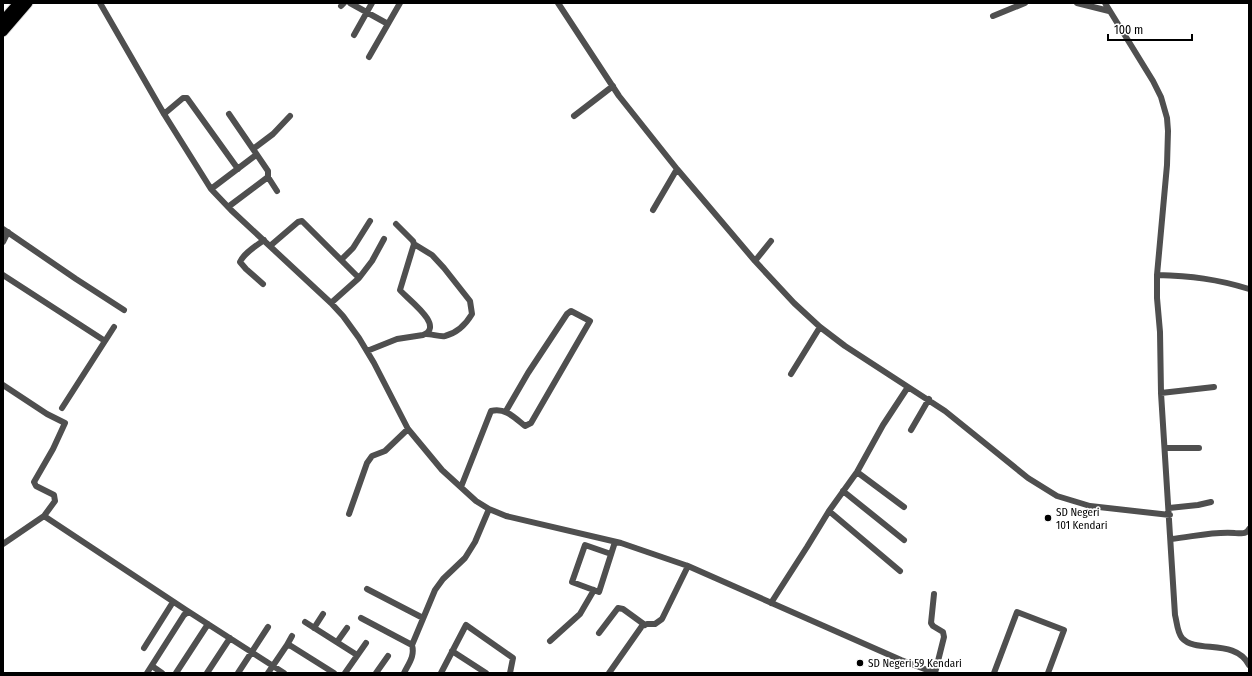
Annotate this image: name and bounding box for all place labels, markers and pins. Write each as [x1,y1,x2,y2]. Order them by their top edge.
place label: SD Negeri 101 Kendari [1056,506,1108,532]
marker: SD Negeri 101 Kendari [1043,513,1053,523]
place label: SD Negeri 59 Kendari [868,657,962,670]
marker: SD Negeri 59 Kendari [855,658,865,668]

